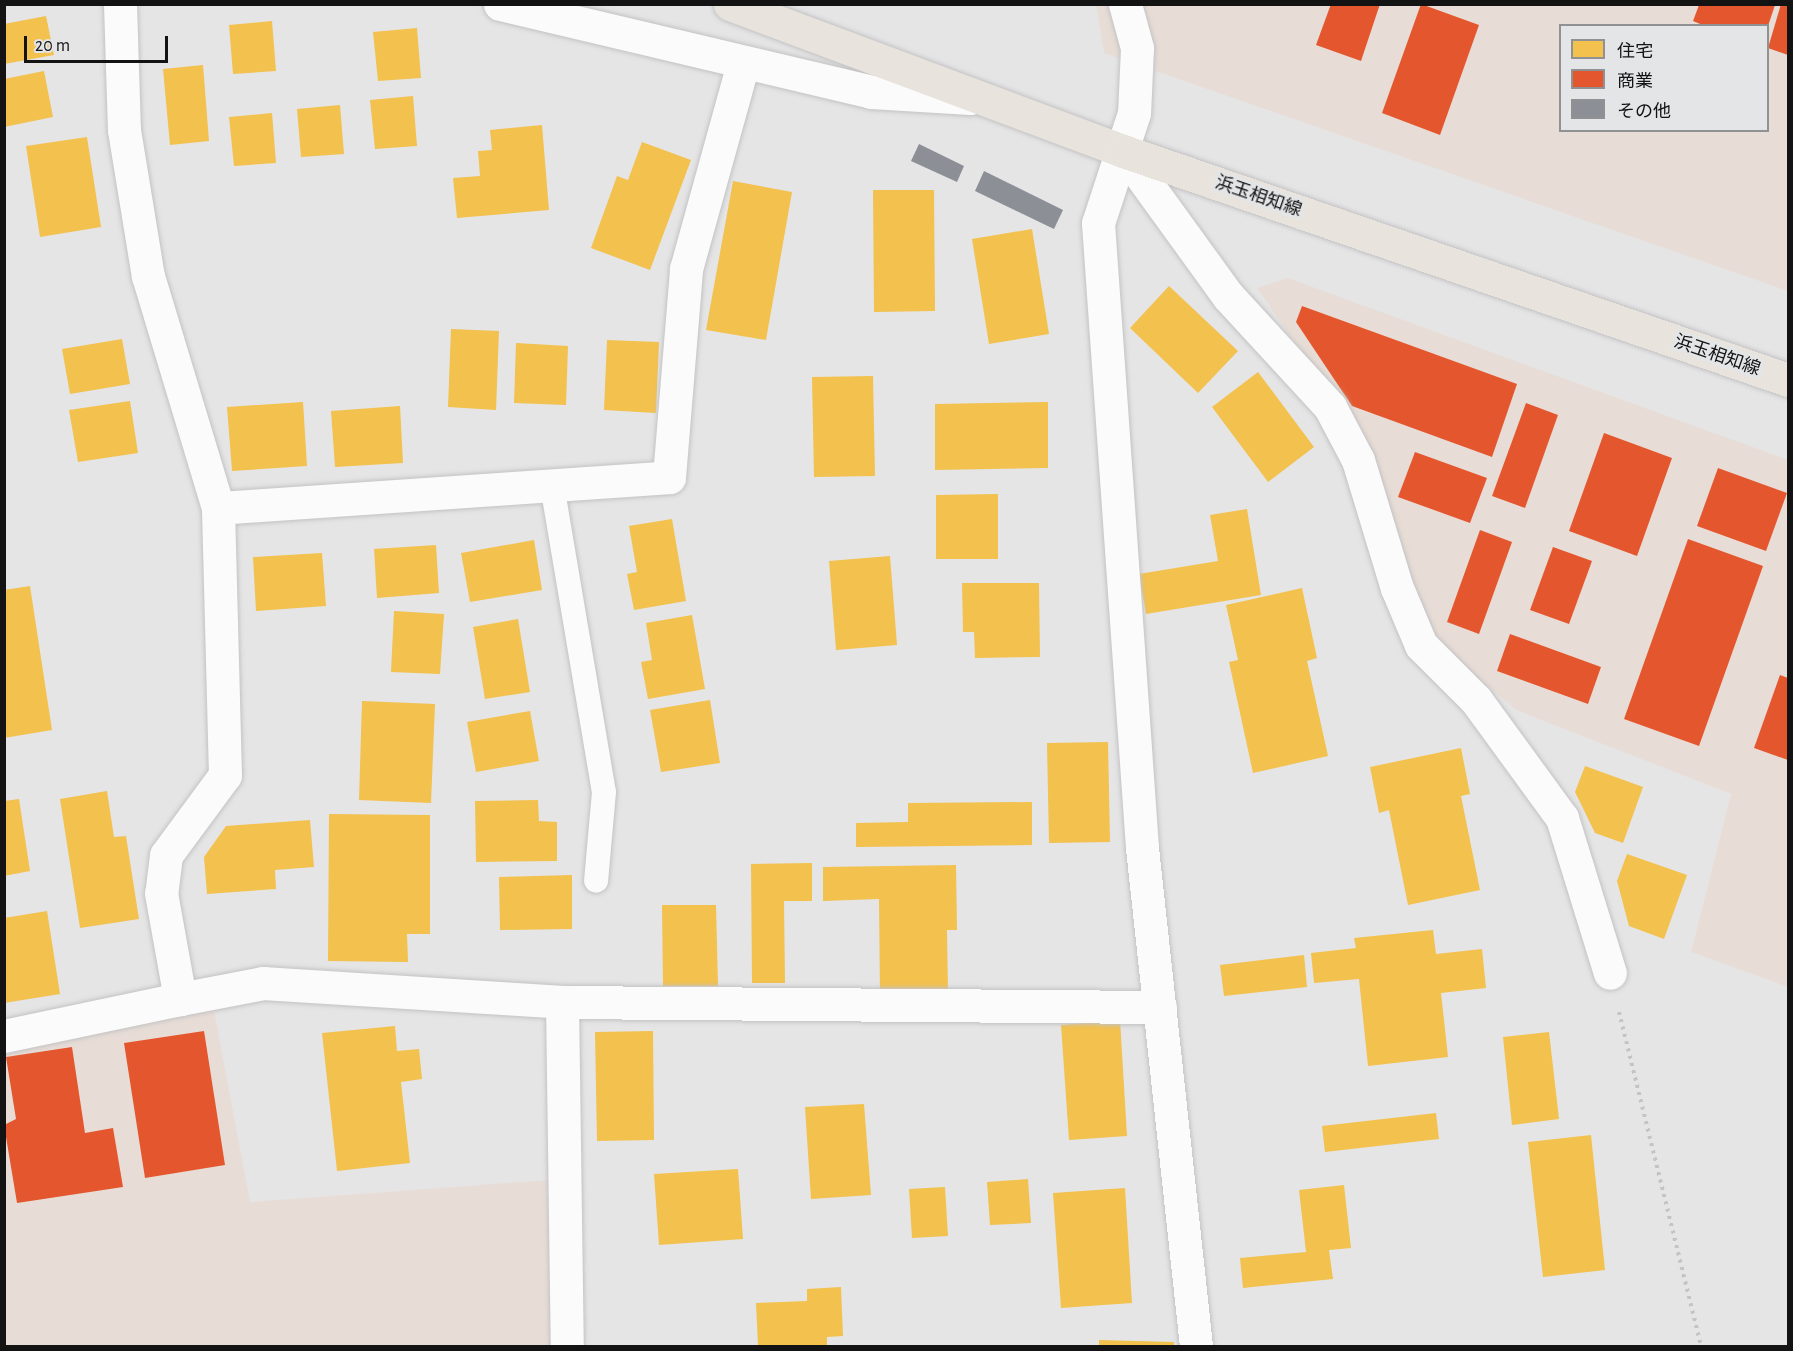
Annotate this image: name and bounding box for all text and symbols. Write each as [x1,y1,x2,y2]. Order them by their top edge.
scale bar [27,24,171,62]
legend [1559,24,1769,132]
text: 20 m [35,37,70,55]
text: 住宅 [1617,43,1653,61]
text: 商業 [1617,73,1653,91]
text: その他 [1617,103,1671,121]
street label: 浜玉相知線 [1212,172,1304,222]
street label: 浜玉相知線 [1671,331,1763,381]

